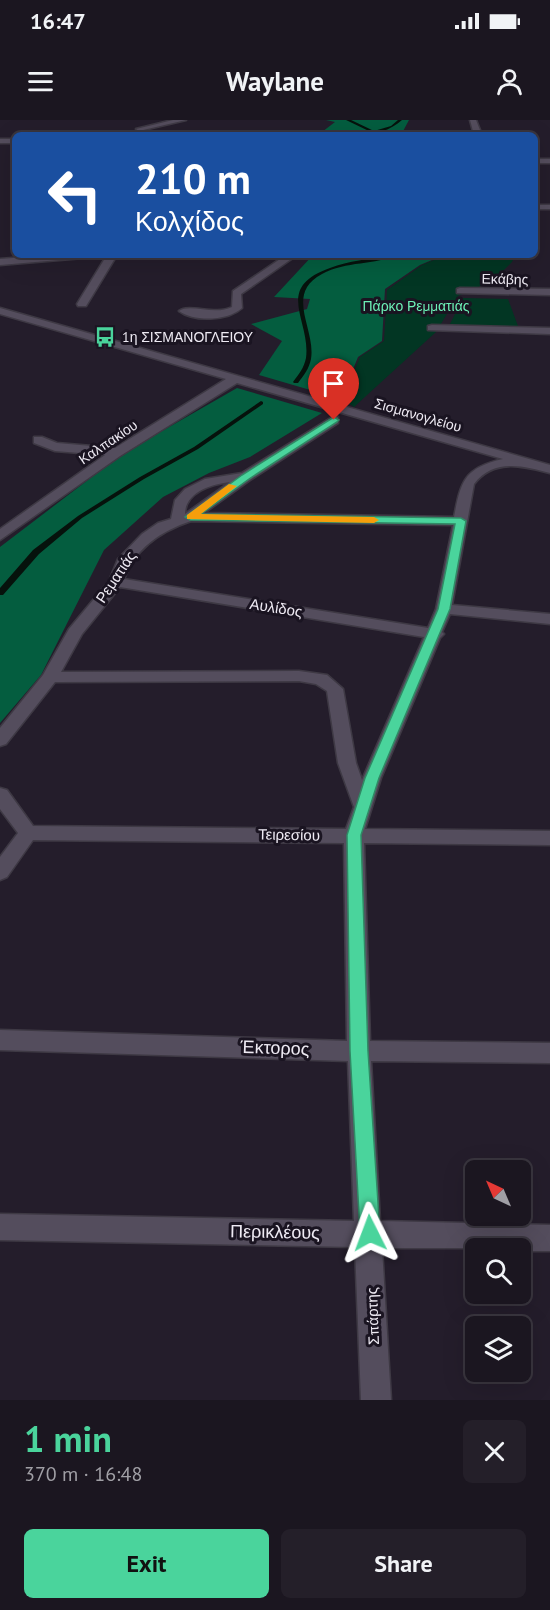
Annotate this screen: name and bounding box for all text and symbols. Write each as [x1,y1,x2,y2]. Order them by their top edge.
text: 16:47 [30,7,86,35]
text: Waylane [226,64,324,98]
icon: menu [24,65,57,98]
icon: person [493,65,526,98]
text: 210 m [135,151,251,206]
icon: left [36,156,114,234]
text: Κολχίδος [135,204,244,238]
street label: Εκάβης [481,270,529,288]
park label: Πάρκο Ρεμματιάς [362,297,470,315]
bus stop icon: 1η ΣΙΣΜΑΝΟΓΛΕΙΟΥ [93,325,117,349]
place label: 1η ΣΙΣΜΑΝΟΓΛΕΙΟΥ [122,328,254,346]
pin [308,358,359,420]
icon: arrive [317,367,350,400]
street label: Σισμανογλείου [372,394,464,436]
street label: Καλπακίου [75,416,141,468]
street label: Ρεματιάς [91,547,140,606]
street label: Αυλίδος [248,594,304,621]
street label: Τειρεσίου [258,824,320,845]
street label: Έκτορος [239,1035,310,1060]
north arrow [465,1160,531,1226]
map controls [465,1160,531,1382]
position arrow [338,1201,402,1265]
street label: Περικλέους [230,1219,320,1244]
button: search [465,1238,531,1304]
street label: Σπάρτης [362,1287,383,1345]
button: layers [465,1316,531,1382]
text: 1 min [24,1415,112,1462]
button: close [463,1420,526,1483]
text: 370 m · 16:48 [24,1461,142,1487]
button: Exit [24,1529,269,1598]
button: Share [281,1529,526,1598]

